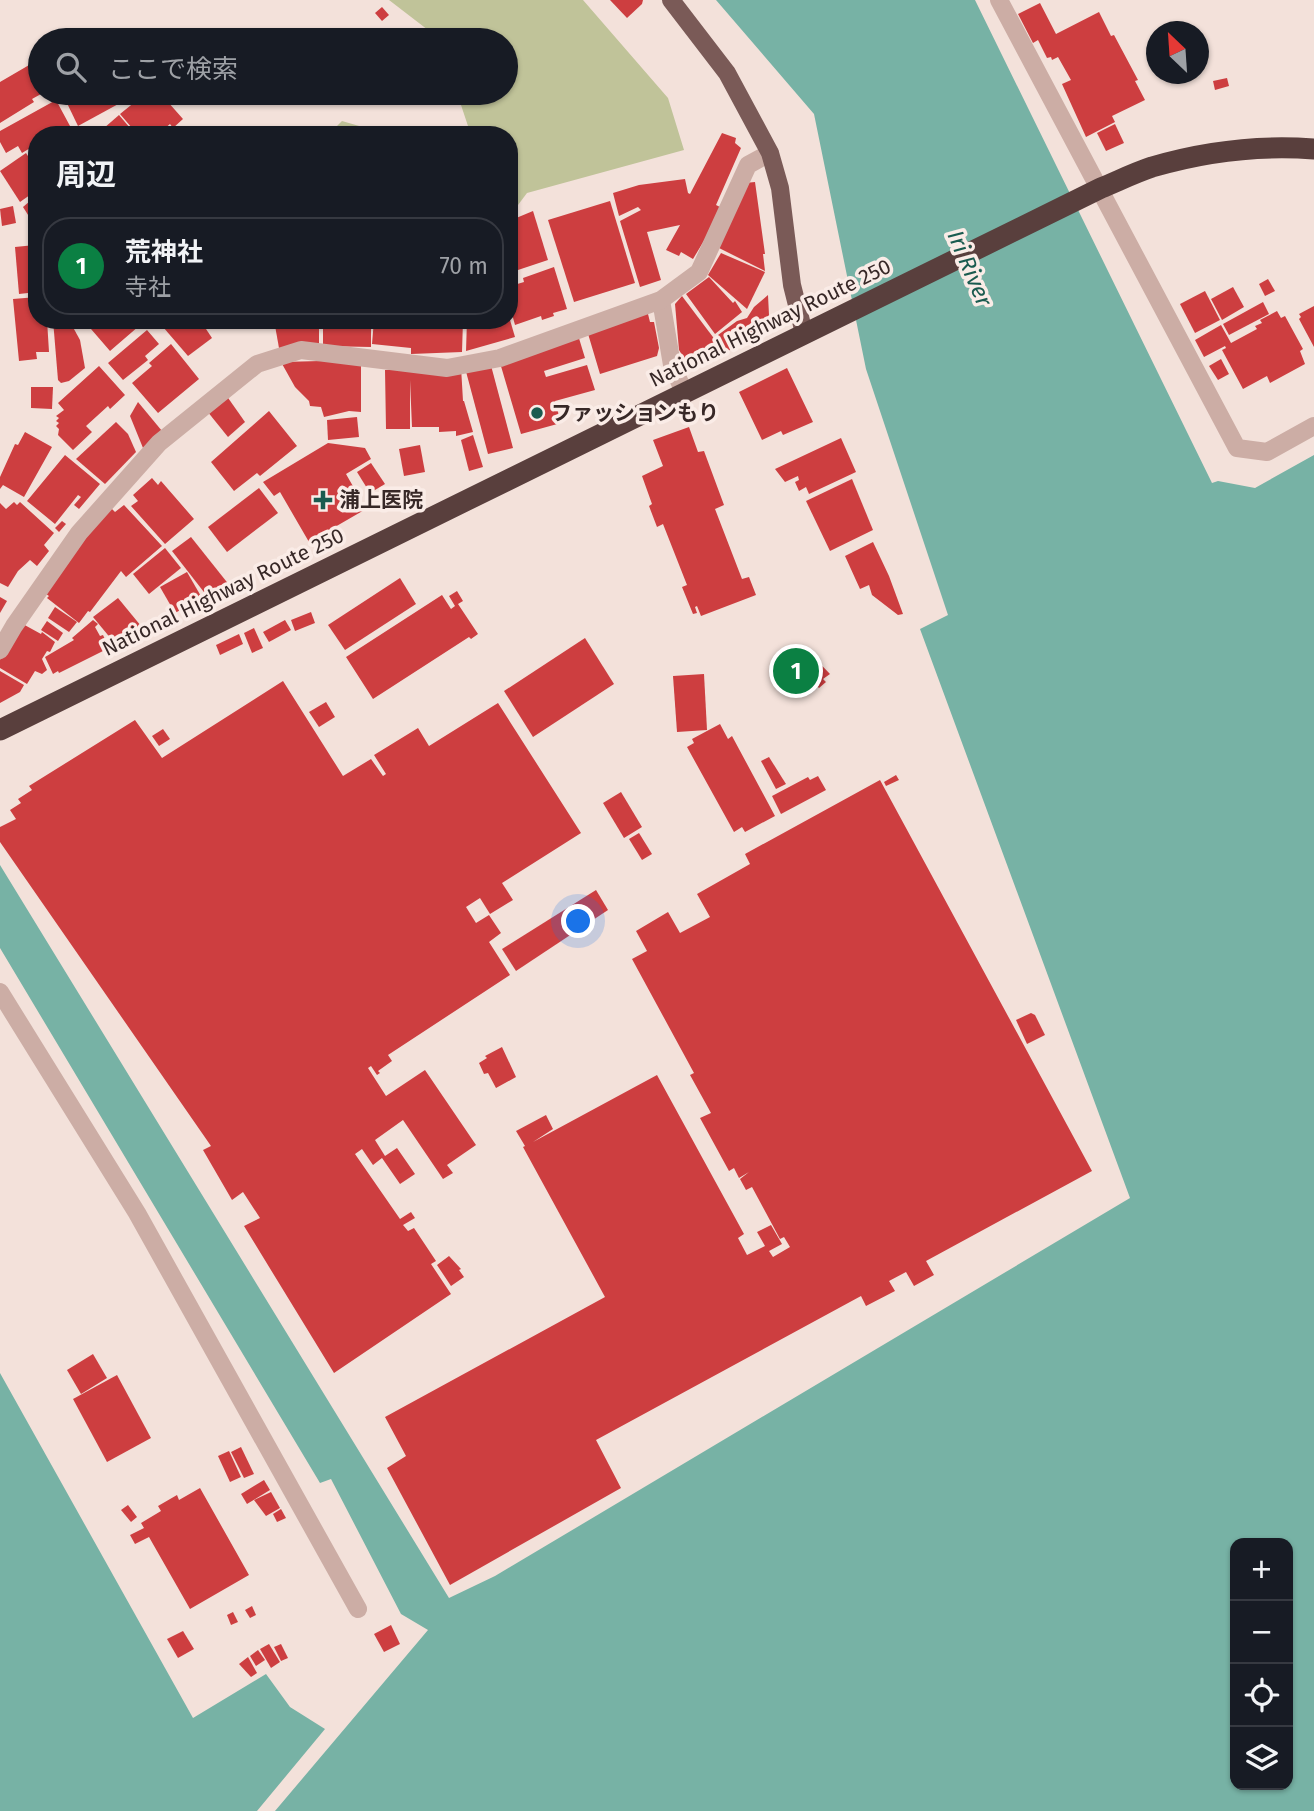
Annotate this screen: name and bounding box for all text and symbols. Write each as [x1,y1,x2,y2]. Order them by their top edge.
north arrow [1146,21,1209,84]
search box [28,28,518,105]
icon: search [52,48,90,86]
text: ここで検索 [108,54,238,85]
text: 周辺 [56,157,116,193]
water label: Iri River [942,226,999,311]
text: 荒神社 [125,237,203,268]
text: 1 [76,252,86,280]
text: 70 m [439,252,488,280]
street label: National Highway Route 250 [645,253,895,393]
text: 寺社 [125,273,171,301]
place label: ファッションもり [551,400,719,426]
marker: ファッションもり [529,405,545,421]
place label: 浦上医院 [339,487,423,513]
marker: 浦上医院 [313,490,333,510]
street label: National Highway Route 250 [98,522,348,662]
pin: 1 [773,645,819,697]
your location [561,904,595,938]
map controls [1230,1538,1293,1790]
button: + [1230,1538,1293,1601]
button: − [1230,1601,1293,1664]
button: locate [1230,1664,1293,1727]
button: layers [1230,1727,1293,1790]

